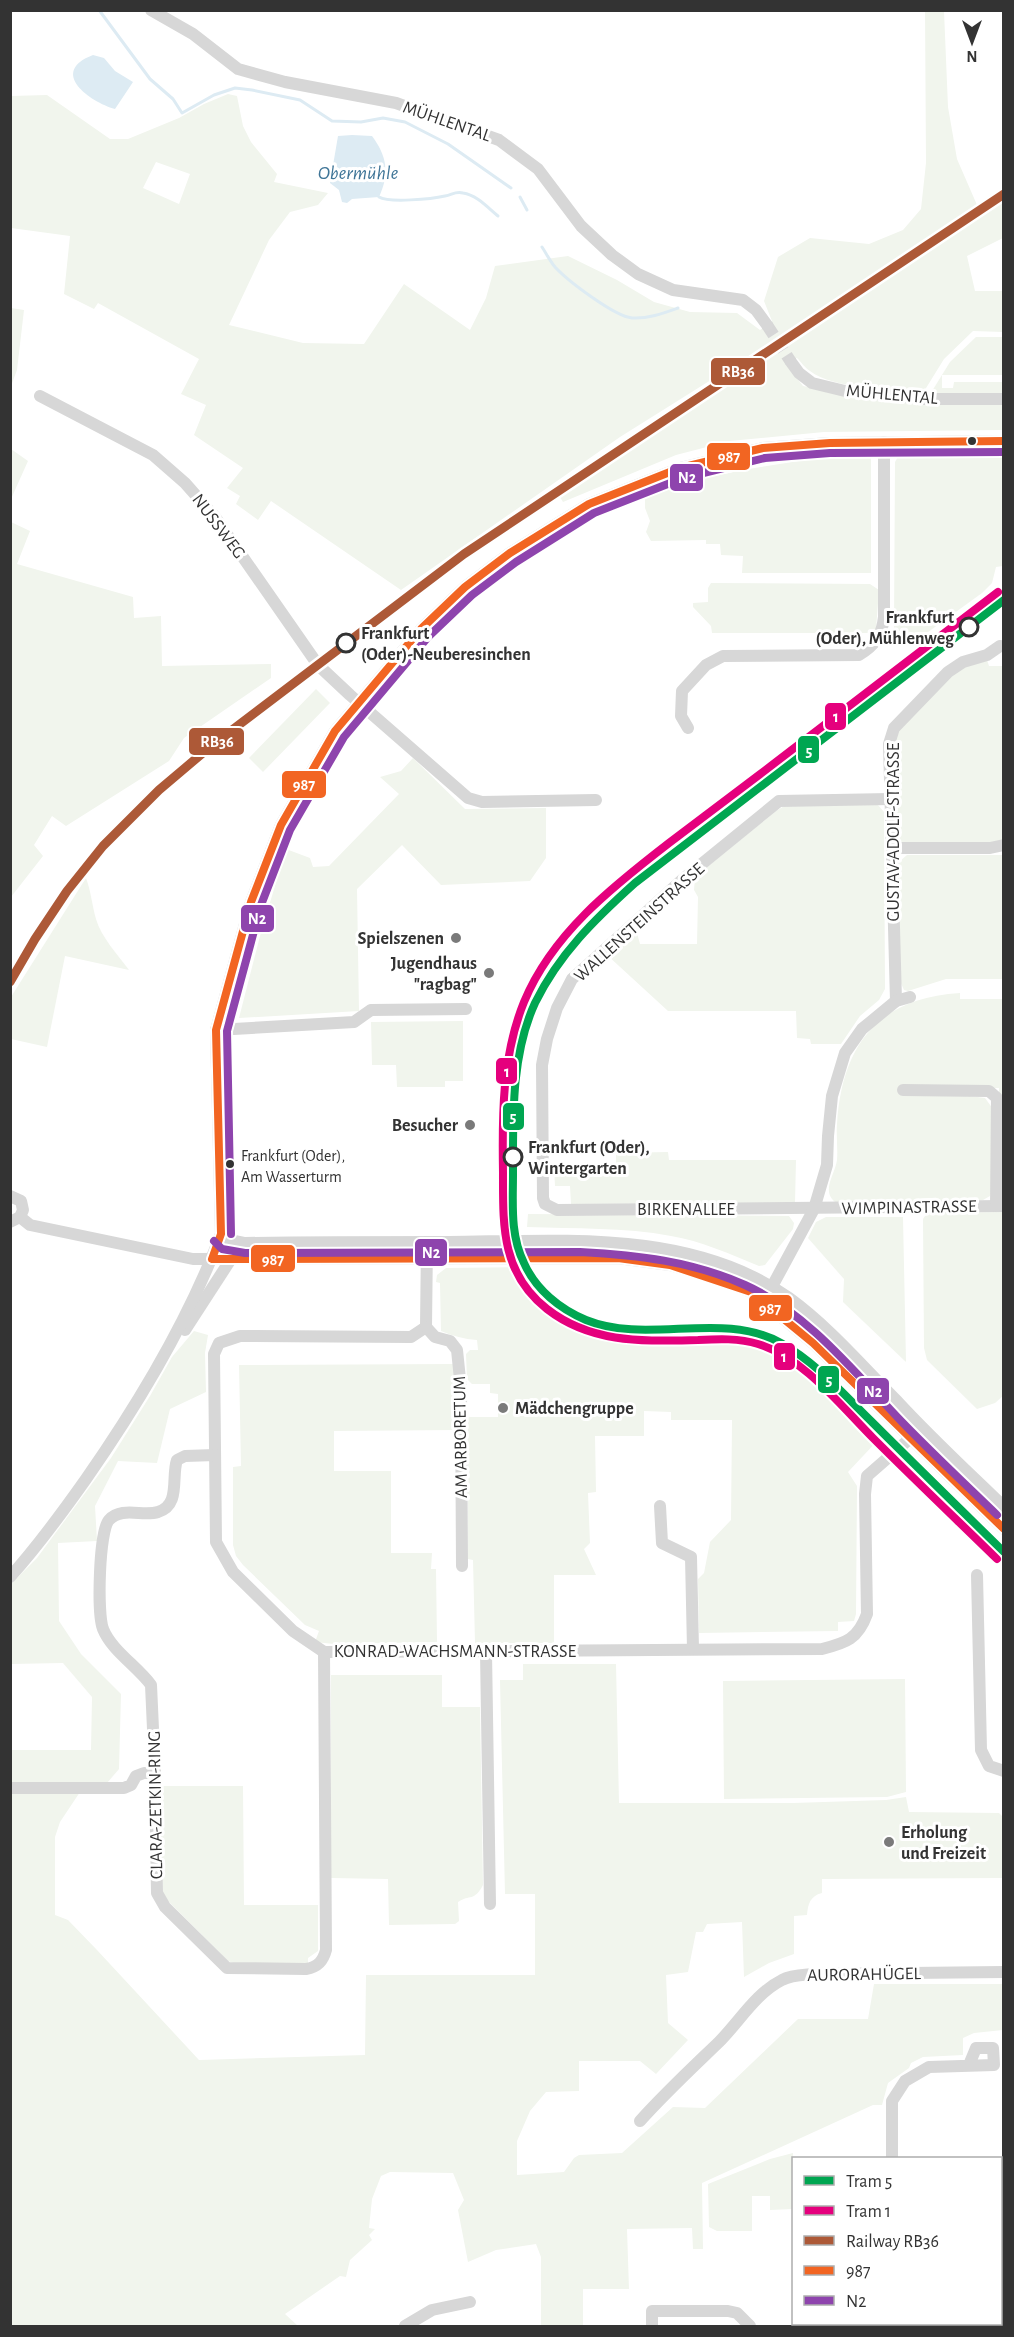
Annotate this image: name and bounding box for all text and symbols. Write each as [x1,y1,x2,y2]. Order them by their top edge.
north arrow [942,12,1002,72]
text: N [966,48,978,64]
street label: MÜHLENTAL [400,97,494,146]
water label: Obermühle [318,163,399,183]
line badge: RB36 [710,357,766,386]
text: RB36 [721,364,755,380]
street label: MÜHLENTAL [845,380,939,408]
unlabelled marker [966,435,978,447]
line badge: 987 [706,442,751,471]
text: 987 [718,449,740,465]
line badge: N2 [669,463,704,492]
text: N2 [678,470,697,486]
street label: NUSSWEG [188,491,248,562]
place label: Frankfurt (Oder), Mühlenweg [816,609,955,648]
marker: Frankfurt (Oder), Mühlenweg [959,617,979,637]
place label: Frankfurt (Oder)-Neuberesinchen [361,625,531,664]
marker: Frankfurt (Oder)-Neuberesinchen [336,633,356,653]
line badge: 1 [824,702,847,731]
text: 1 [833,709,839,725]
line badge: RB36 [188,727,245,756]
text: RB36 [200,734,234,750]
line badge: 5 [797,735,820,764]
street label: GUSTAV-ADOLF-STRASSE [885,742,903,921]
text: 5 [806,743,813,759]
line badge: 987 [281,770,327,799]
text: 987 [293,777,315,793]
street label: WALLENSTEINSTRASSE [571,860,708,986]
line badge: N2 [240,904,275,933]
text: N2 [248,911,267,927]
place label: Spielszenen [357,930,444,948]
marker: Spielszenen [449,931,463,945]
place label: Jugendhaus "ragbag" [391,955,477,994]
marker: Jugendhaus "ragbag" [482,966,496,980]
line badge: 1 [495,1057,518,1085]
text: 1 [504,1064,510,1080]
line badge: 5 [502,1102,525,1131]
text: 5 [510,1109,517,1125]
place label: Besucher [392,1117,459,1135]
marker: Besucher [463,1118,477,1132]
place label: Frankfurt (Oder), Wintergarten [528,1139,650,1178]
marker: Frankfurt (Oder), Wintergarten [503,1147,523,1167]
place label: Frankfurt (Oder), Am Wasserturm [241,1148,345,1185]
marker: Frankfurt (Oder), Am Wasserturm [224,1158,236,1170]
street label: WIMPINASTRASSE [841,1198,977,1218]
street label: BIRKENALLEE [637,1201,735,1219]
line badge: N2 [414,1238,448,1267]
line badge: 987 [250,1244,296,1273]
text: N2 [422,1245,441,1261]
text: 987 [262,1252,284,1268]
line badge: 987 [748,1294,793,1322]
text: 987 [759,1301,781,1317]
line badge: 1 [773,1342,796,1371]
text: 1 [781,1349,787,1365]
line badge: 5 [817,1365,840,1394]
text: 5 [826,1372,833,1388]
street label: AM ARBORETUM [451,1376,471,1498]
line badge: N2 [856,1377,890,1405]
text: N2 [864,1384,883,1400]
place label: Mädchengruppe [515,1400,634,1418]
marker: Mädchengruppe [496,1401,510,1415]
street label: KONRAD-WACHSMANN-STRASSE [334,1643,577,1661]
street label: CLARA-ZETKIN-RING [146,1731,166,1879]
place label: Erholung und Freizeit [901,1824,986,1863]
marker: Erholung und Freizeit [882,1835,896,1849]
street label: AURORAHÜGEL [807,1963,921,1985]
legend [792,2157,1002,2325]
text: Tram 5 [846,2173,892,2191]
text: Tram 1 [846,2203,891,2221]
text: Railway RB36 [846,2233,939,2251]
text: 987 [846,2263,871,2281]
text: N2 [846,2293,866,2311]

